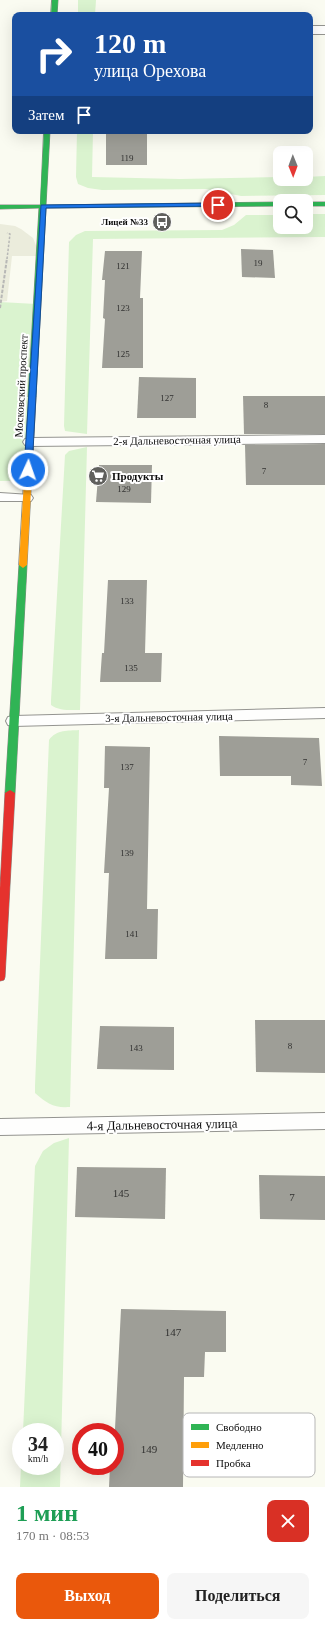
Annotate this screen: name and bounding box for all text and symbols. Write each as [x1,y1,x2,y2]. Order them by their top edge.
icon: right [28,28,80,80]
text: 120 m [94,28,166,59]
text: улица Орехова [94,61,206,81]
icon: arrive [73,104,95,126]
text: Затем [28,107,65,123]
north arrow [273,146,313,186]
map controls [273,146,313,234]
house number: 119 [120,153,134,163]
pin [201,188,235,222]
icon: arrive [207,194,229,216]
button: search [273,194,313,234]
bus stop icon: Лицей №33 [151,211,173,233]
place label: Лицей №33 [101,217,148,227]
house number: 19 [254,258,263,268]
house number: 121 [116,261,130,271]
house number: 123 [116,303,130,313]
street label: Московский проспект [12,334,30,438]
house number: 125 [116,349,130,359]
house number: 127 [160,393,174,403]
house number: 8 [264,400,269,410]
street label: 2-я Дальневосточная улица [113,433,241,447]
position arrow [7,449,49,491]
supermarket icon: Продукты [87,465,109,487]
house number: 7 [262,466,267,476]
place label: Продукты [112,470,164,482]
house number: 129 [117,484,131,494]
house number: 133 [120,596,134,606]
house number: 135 [124,663,138,673]
street label: 3-я Дальневосточная улица [105,710,233,724]
house number: 7 [303,757,308,767]
house number: 137 [120,762,134,772]
house number: 139 [120,848,134,858]
house number: 141 [125,929,139,939]
house number: 8 [288,1041,293,1051]
house number: 143 [129,1043,143,1053]
street label: 4-я Дальневосточная улица [86,1116,238,1133]
house number: 145 [113,1187,130,1199]
house number: 7 [289,1191,295,1203]
house number: 147 [165,1326,182,1338]
legend [183,1413,315,1477]
text: Свободно [216,1421,262,1433]
speed limit sign: 40 [72,1423,124,1475]
text: 34 [28,1433,48,1455]
text: Медленно [216,1439,264,1451]
house number: 149 [141,1443,158,1455]
text: km/h [28,1453,48,1464]
text: Пробка [216,1457,251,1469]
text: 1 мин [16,1500,78,1526]
button: close [267,1500,309,1542]
text: 170 m · 08:53 [16,1528,89,1543]
button: Выход [16,1573,159,1619]
button: Поделиться [167,1573,309,1619]

